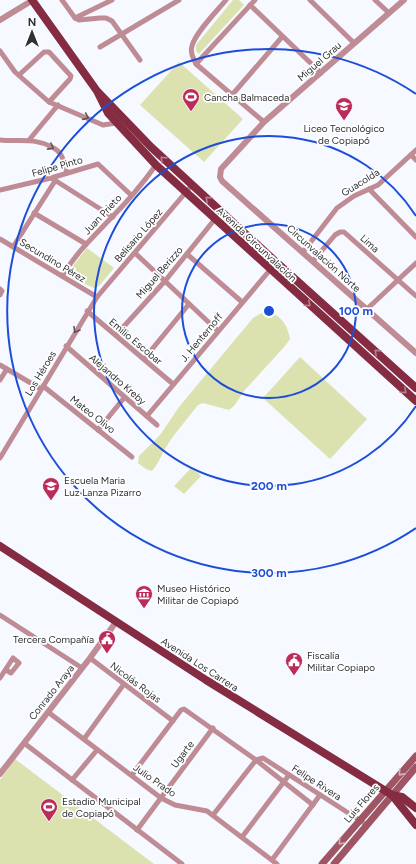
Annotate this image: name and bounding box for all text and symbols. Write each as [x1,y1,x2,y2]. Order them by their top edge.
north arrow [12,12,52,52]
text: N [28,16,36,29]
street label: Miguel Grau [295,39,344,84]
sports icon: Cancha Balmaceda [181,87,201,112]
place label: Cancha Balmaceda [204,91,289,104]
school or university icon: Liceo Tecnológico de Copiapó [334,96,354,121]
one-way arrow [82,112,90,120]
place label: Liceo Tecnológico de Copiapó [303,122,385,147]
one-way arrow [47,142,54,150]
street label: Felipe Pinto [30,153,84,180]
one-way arrow [160,156,168,163]
street label: Guacolda [339,166,382,199]
street label: Juan Prieto [80,191,124,237]
one-way arrow [205,197,212,204]
street label: Avenida Circunvalación [214,204,300,285]
street label: Belisario López [111,206,165,265]
street label: Circunvalación Norte [284,222,364,295]
street label: Lima [357,231,382,255]
street label: Secundino Pérez [17,236,88,285]
street label: Miguel Berizzo [133,243,186,301]
one-way arrow [303,299,311,306]
centre of rings [262,304,276,318]
text: 100 m [339,304,373,318]
street label: J. Henternoff [177,310,226,364]
street label: Emilio Escobar [106,315,165,368]
one-way arrow [74,326,81,333]
street label: Los Héroes [22,348,59,398]
one-way arrow [374,350,381,357]
street label: Alejandro Kreby [87,351,149,408]
one-way arrow [400,386,407,393]
street label: Mateo Olivo [67,393,118,436]
place label: Escuela Maria Luz Lanza Pizarro [64,474,141,499]
school or university icon: Escuela Maria Luz Lanza Pizarro [41,476,61,501]
text: 200 m [251,479,287,493]
text: 300 m [251,566,287,580]
place label: Museo Histórico Militar de Copiapó [157,582,239,607]
museum icon: Museo Histórico Militar de Copiapó [134,584,154,609]
public building icon: Tercera Compañía [97,629,117,654]
place label: Tercera Compañía [13,633,94,646]
street label: Avenida Los Carrera [159,635,241,694]
place label: Fiscalía Militar Copiapo [307,649,375,674]
public building icon: Fiscalía Militar Copiapo [284,651,304,676]
street label: Nicolás Rojas [108,659,164,706]
street label: Conrado Araya [26,662,77,723]
street label: Ugarte [168,738,197,770]
street label: Julio Prado [131,761,179,800]
street label: Felipe Rivera [289,762,344,803]
one-way arrow [398,768,405,776]
street label: Luis Flores [341,781,382,825]
place label: Estadio Municipal de Copiapó [62,795,141,820]
sports icon: Estadio Municipal de Copiapó [39,797,59,822]
one-way arrow [338,837,345,844]

